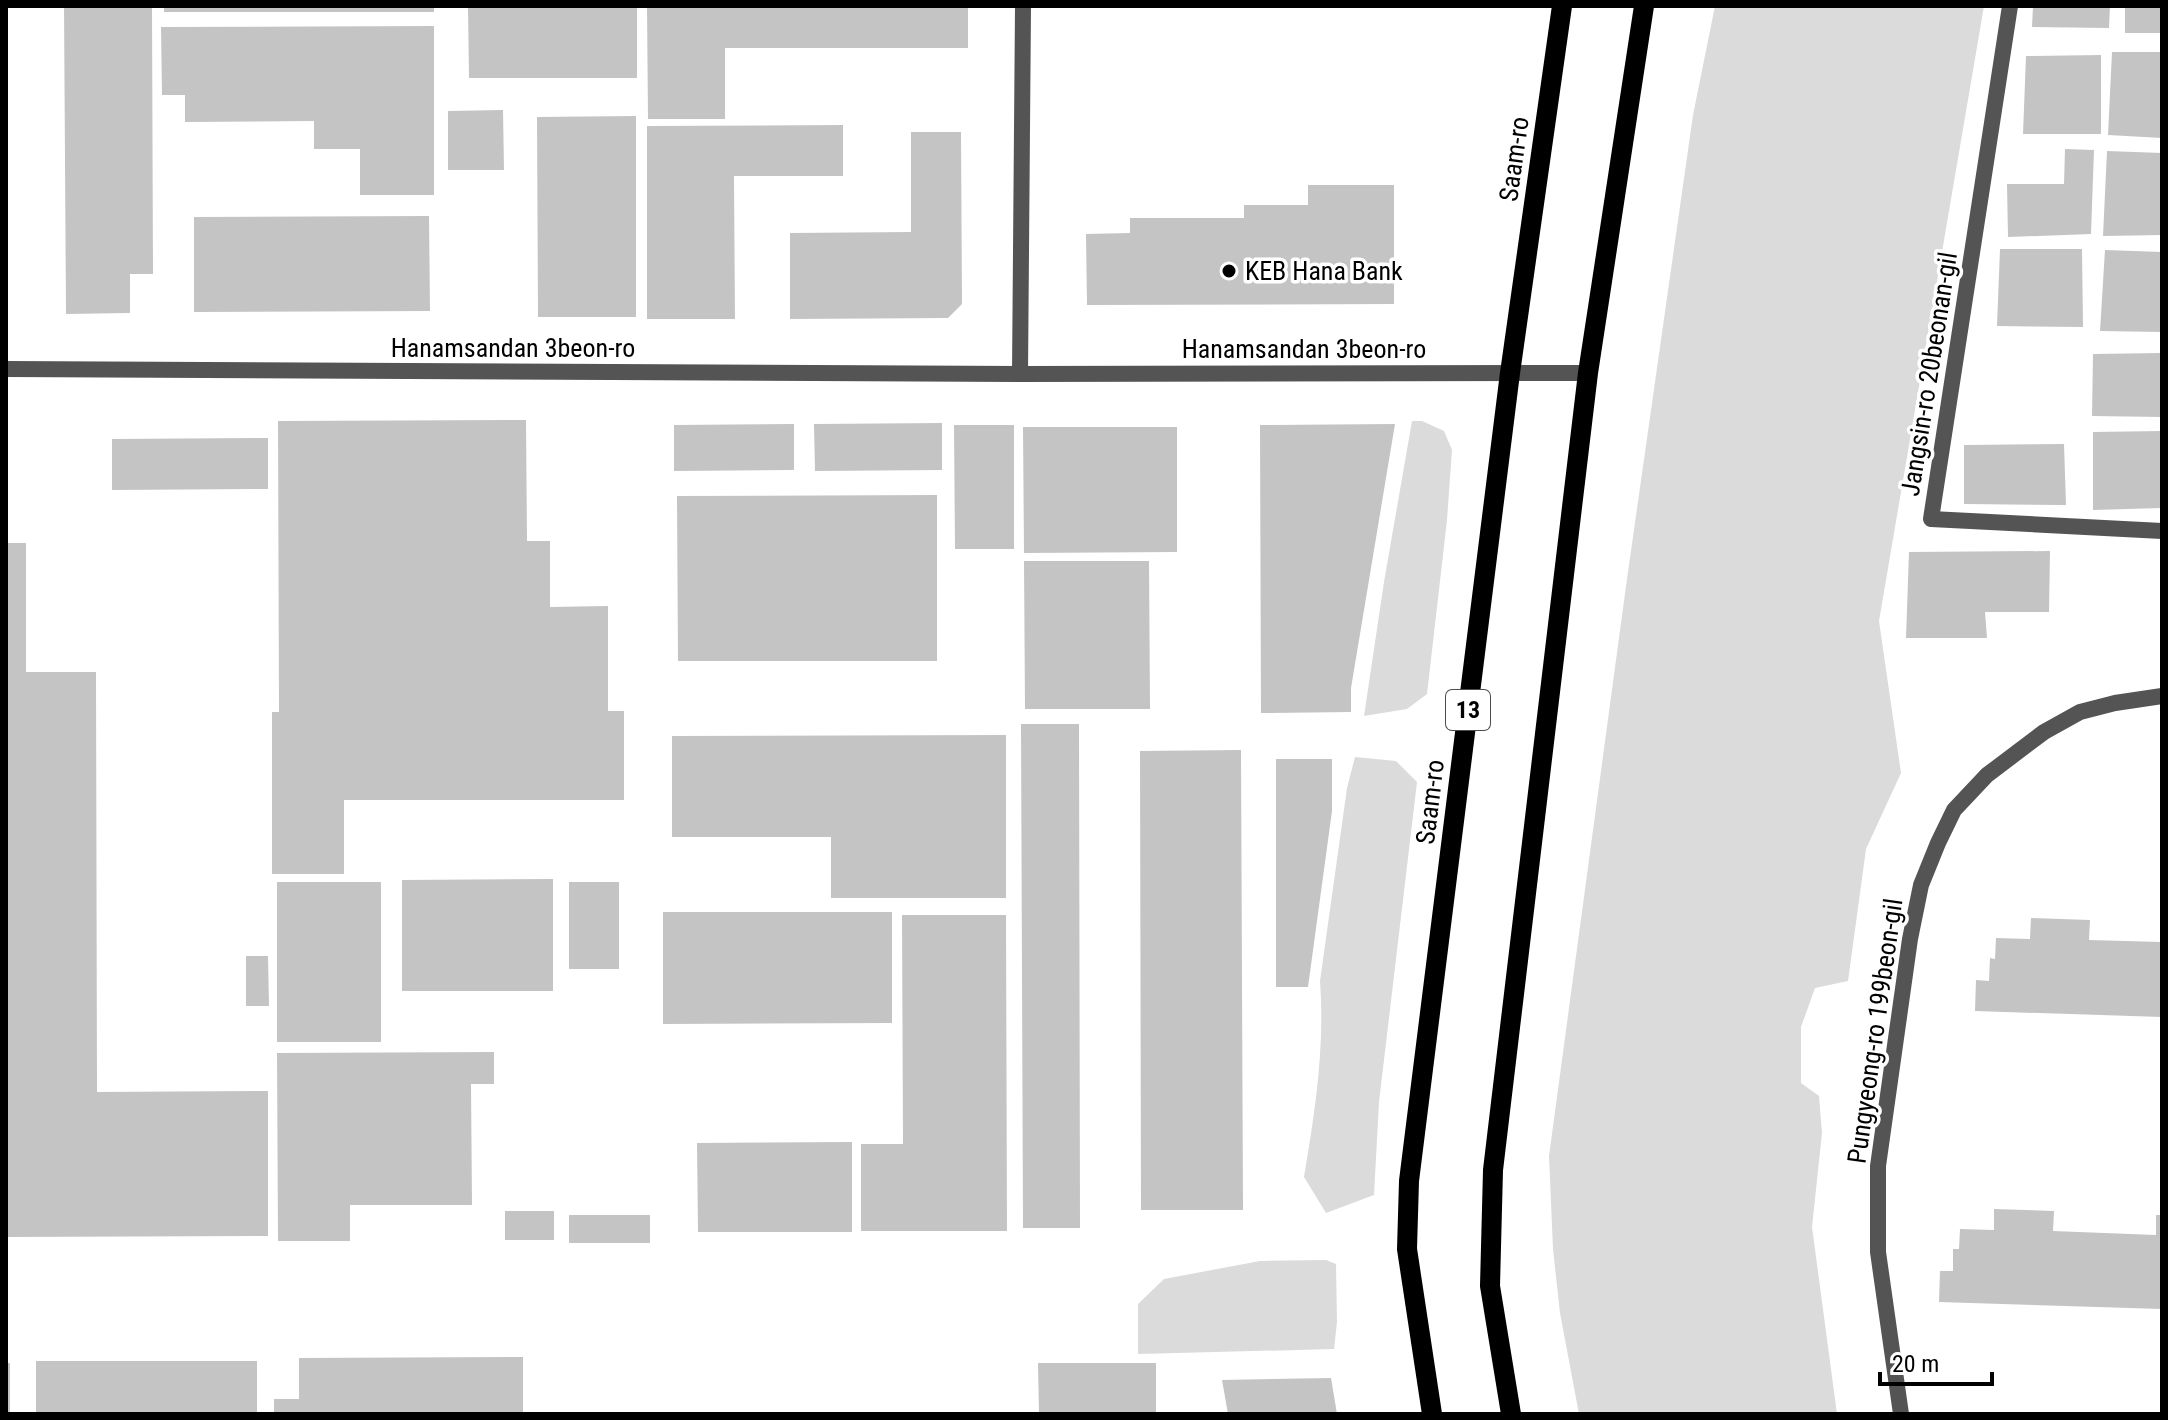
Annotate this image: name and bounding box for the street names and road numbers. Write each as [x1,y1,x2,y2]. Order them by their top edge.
street label: Saam-ro [1493,115,1535,203]
street label: Jangsin-ro 20beonan-gil [1895,250,1963,498]
street label: Hanamsandan 3beon-ro [391,333,635,363]
street label: Hanamsandan 3beon-ro [1182,334,1426,364]
road number: 13 [1446,690,1490,730]
street label: Saam-ro [1410,758,1450,846]
street label: Pungyeong-ro 199beon-gil [1842,897,1908,1165]

